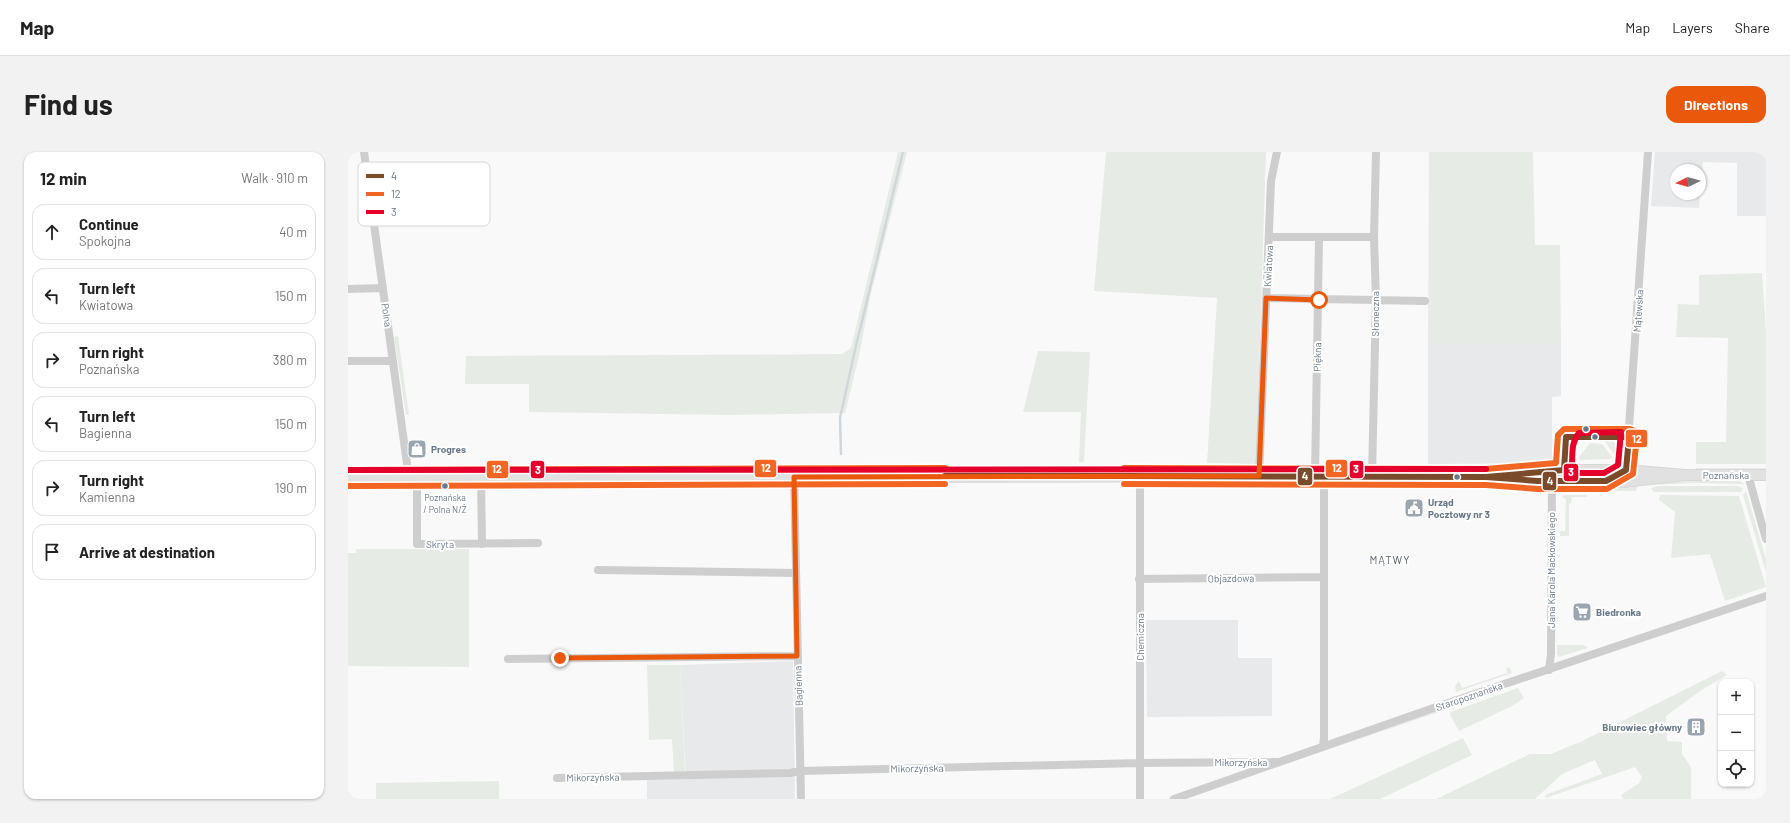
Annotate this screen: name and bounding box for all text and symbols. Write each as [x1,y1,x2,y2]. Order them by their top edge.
text: Map [20,16,54,39]
text: Map [1625,19,1650,36]
text: Layers [1672,19,1713,36]
text: Share [1735,19,1770,36]
button: Directions [1666,86,1766,123]
text: Find us [24,87,113,121]
legend [358,162,490,226]
north arrow [1670,164,1706,200]
text: 12 min [40,168,87,188]
text: 4 [391,169,397,182]
text: Walk · 910 m [241,170,308,186]
text: 12 [391,187,401,200]
text: 3 [391,205,397,218]
text: Continue [79,215,139,233]
icon: ahead [41,221,63,243]
text: 40 m [279,224,307,240]
text: Spokojna [79,233,131,249]
street label: Kwiatowa [1261,245,1275,287]
text: Turn left [79,279,135,297]
icon: left [41,285,63,307]
text: 150 m [275,288,307,304]
street label: Mątewska [1631,289,1645,333]
route start [1310,291,1328,309]
street label: Słoneczna [1369,291,1381,337]
text: Kwiatowa [79,297,133,313]
street label: Polna [379,302,395,328]
street label: Piękna [1311,342,1323,372]
text: Turn right [79,343,144,361]
icon: right [41,349,63,371]
text: 380 m [273,352,307,368]
text: Poznańska [79,361,139,377]
text: Turn left [79,407,135,425]
icon: left [41,413,63,435]
text: 150 m [275,416,307,432]
unlabelled marker [1581,424,1591,434]
text: Bagienna [79,425,132,441]
line badge: 12 [1625,429,1648,448]
unlabelled marker [1590,432,1600,442]
text: 12 [1632,432,1642,445]
shop icon: Progres [406,438,428,460]
place label: Progres [431,443,466,455]
line badge: 12 [754,459,777,478]
line badge: 12 [1325,459,1348,478]
line badge: 12 [486,460,509,479]
line badge: 3 [530,460,545,479]
line badge: 3 [1349,460,1364,479]
text: 12 [761,461,771,474]
text: 12 [1332,461,1342,474]
text: 12 [492,462,502,475]
text: 3 [1353,462,1359,475]
text: 3 [535,463,541,476]
line badge: 3 [1563,463,1579,482]
text: 3 [1568,465,1574,478]
line badge: 4 [1297,467,1313,486]
text: 4 [1302,469,1309,482]
street label: Poznańska [1703,469,1749,481]
text: Turn right [79,471,144,489]
line badge: 4 [1542,471,1557,491]
unlabelled marker [1452,472,1462,482]
text: 4 [1547,474,1554,487]
icon: right [41,477,63,499]
text: 190 m [275,480,307,496]
marker: Poznańska / Polna N/Ż [440,481,450,491]
text: Kamienna [79,489,135,505]
place label: Poznańska / Polna N/Ż [423,492,467,515]
place label: Urząd Pocztowy nr 3 [1428,496,1490,520]
public building icon: Urząd Pocztowy nr 3 [1403,497,1425,519]
street label: Jana Karola Maćkowskiego [1545,512,1557,628]
street label: Skryta [426,538,454,550]
icon: arrive [41,541,63,563]
text: Arrive at destination [79,543,215,561]
district label: MĄTWY [1370,553,1410,566]
street label: Objazdowa [1208,572,1254,584]
supermarket icon: Biedronka [1571,601,1593,623]
place label: Biedronka [1596,606,1641,618]
street label: Chemiczna [1134,613,1146,661]
route end [551,649,569,667]
street label: Bagienna [791,666,805,706]
street label: Staropoznańska [1434,679,1504,713]
map controls [1718,679,1754,787]
button: + [1718,679,1754,715]
button: − [1718,715,1754,751]
building icon: Biurowiec główny [1685,716,1707,738]
place label: Biurowiec główny [1602,721,1682,733]
button: locate [1718,751,1754,787]
street label: Mikorzyńska [1215,756,1267,768]
street label: Mikorzyńska [890,762,944,774]
street label: Mikorzyńska [566,771,620,783]

